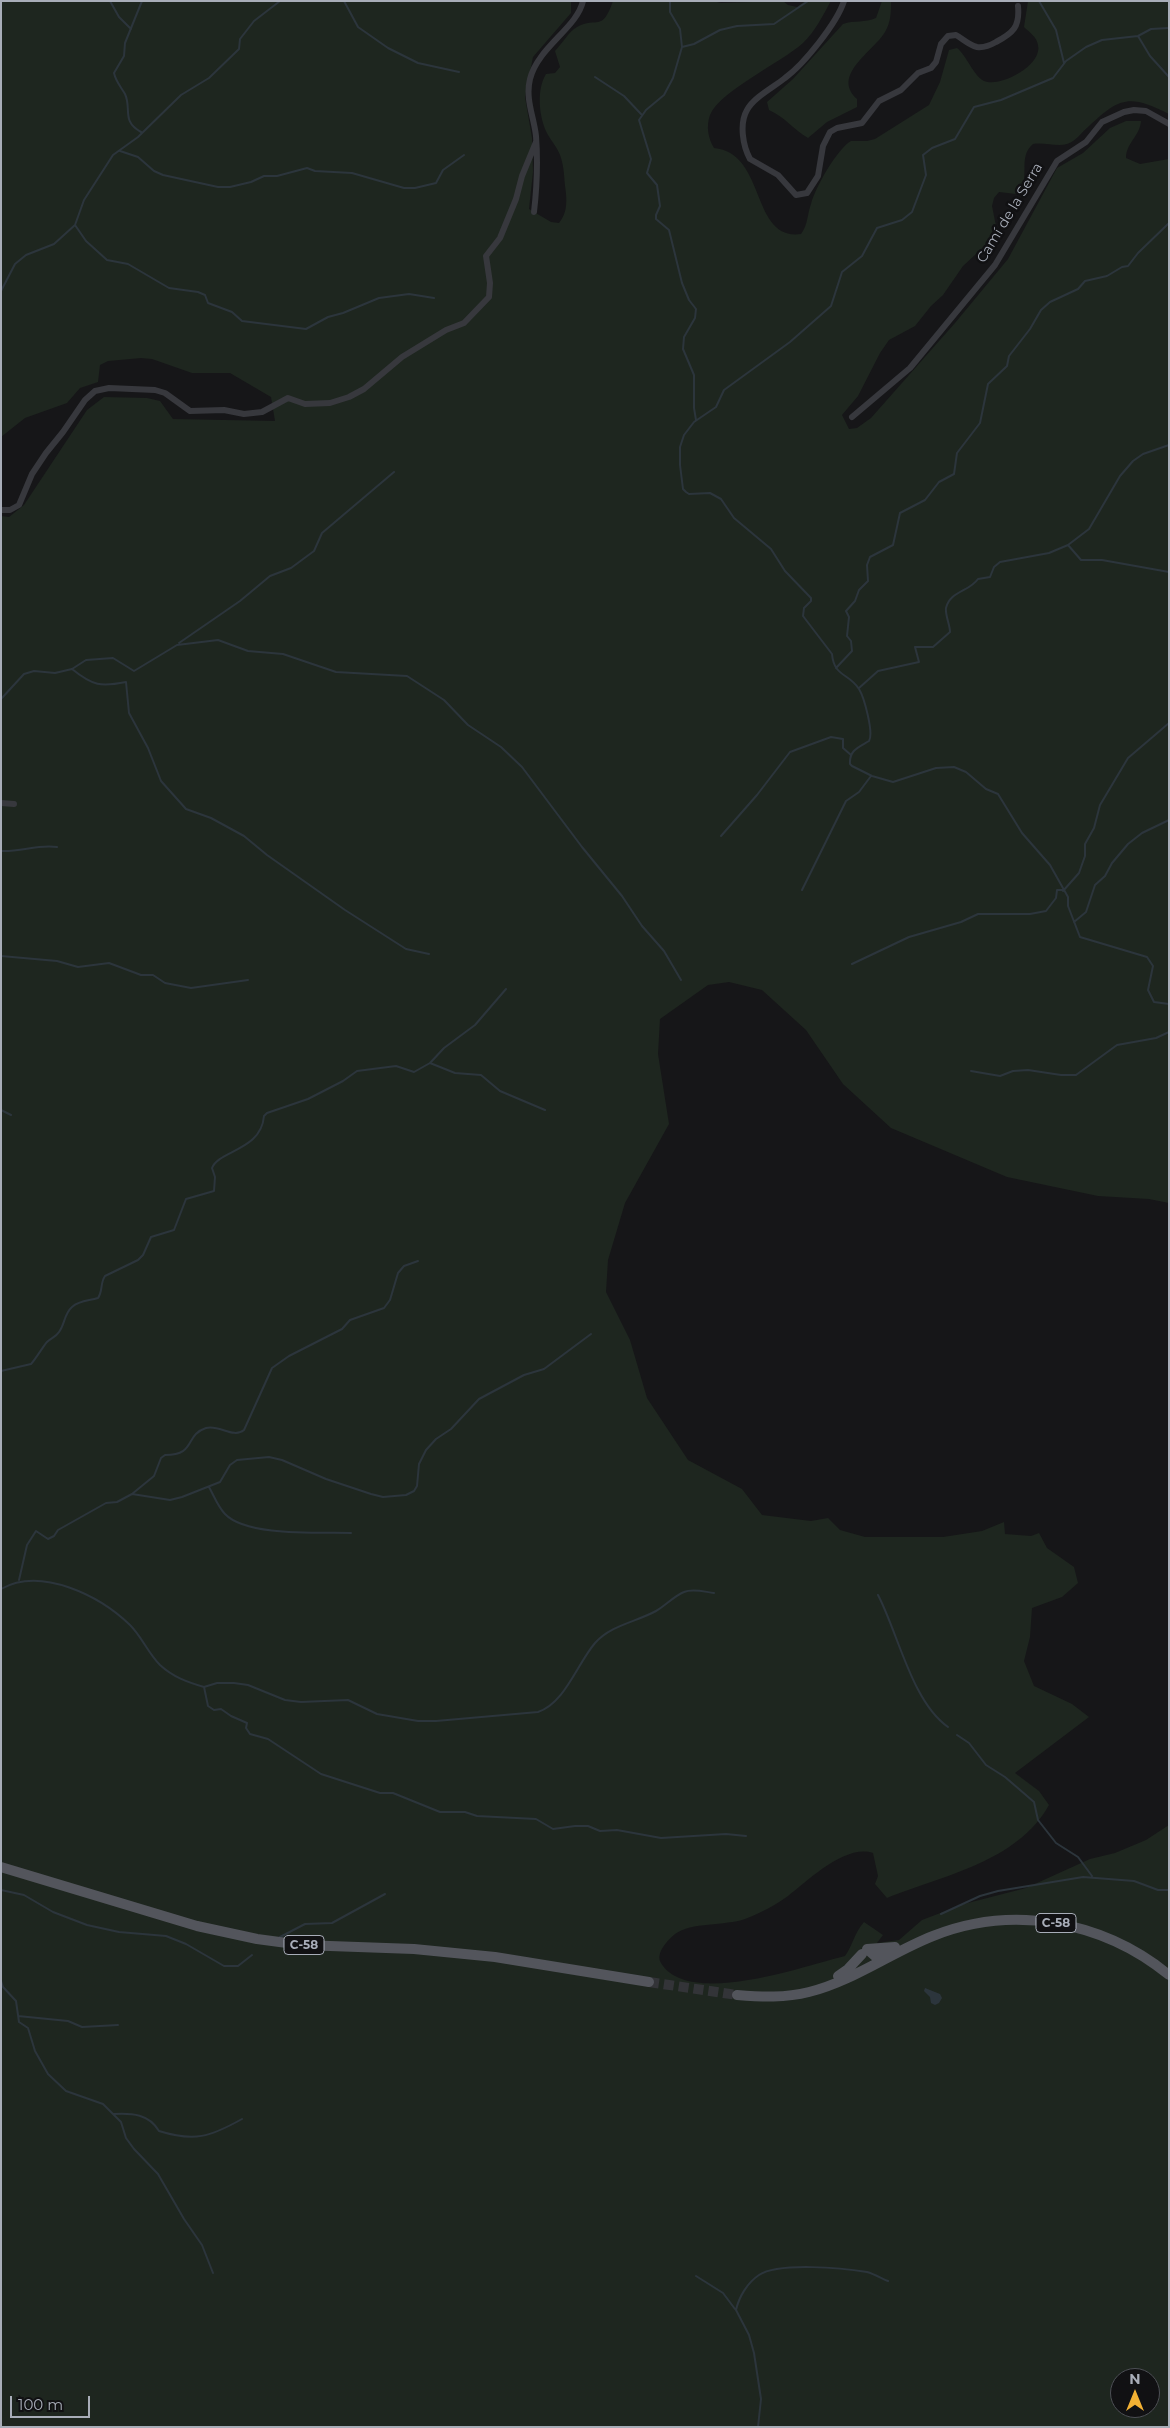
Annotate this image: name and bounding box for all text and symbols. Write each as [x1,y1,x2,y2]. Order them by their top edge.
street label: Camí de la Serra [974,160,1046,266]
road number: C-58 [1036,1914,1076,1932]
road number: C-58 [284,1936,324,1954]
north arrow [1110,2368,1160,2418]
text: N [1129,2370,1141,2388]
scale bar [12,2386,92,2418]
text: 100 m [18,2395,63,2414]

